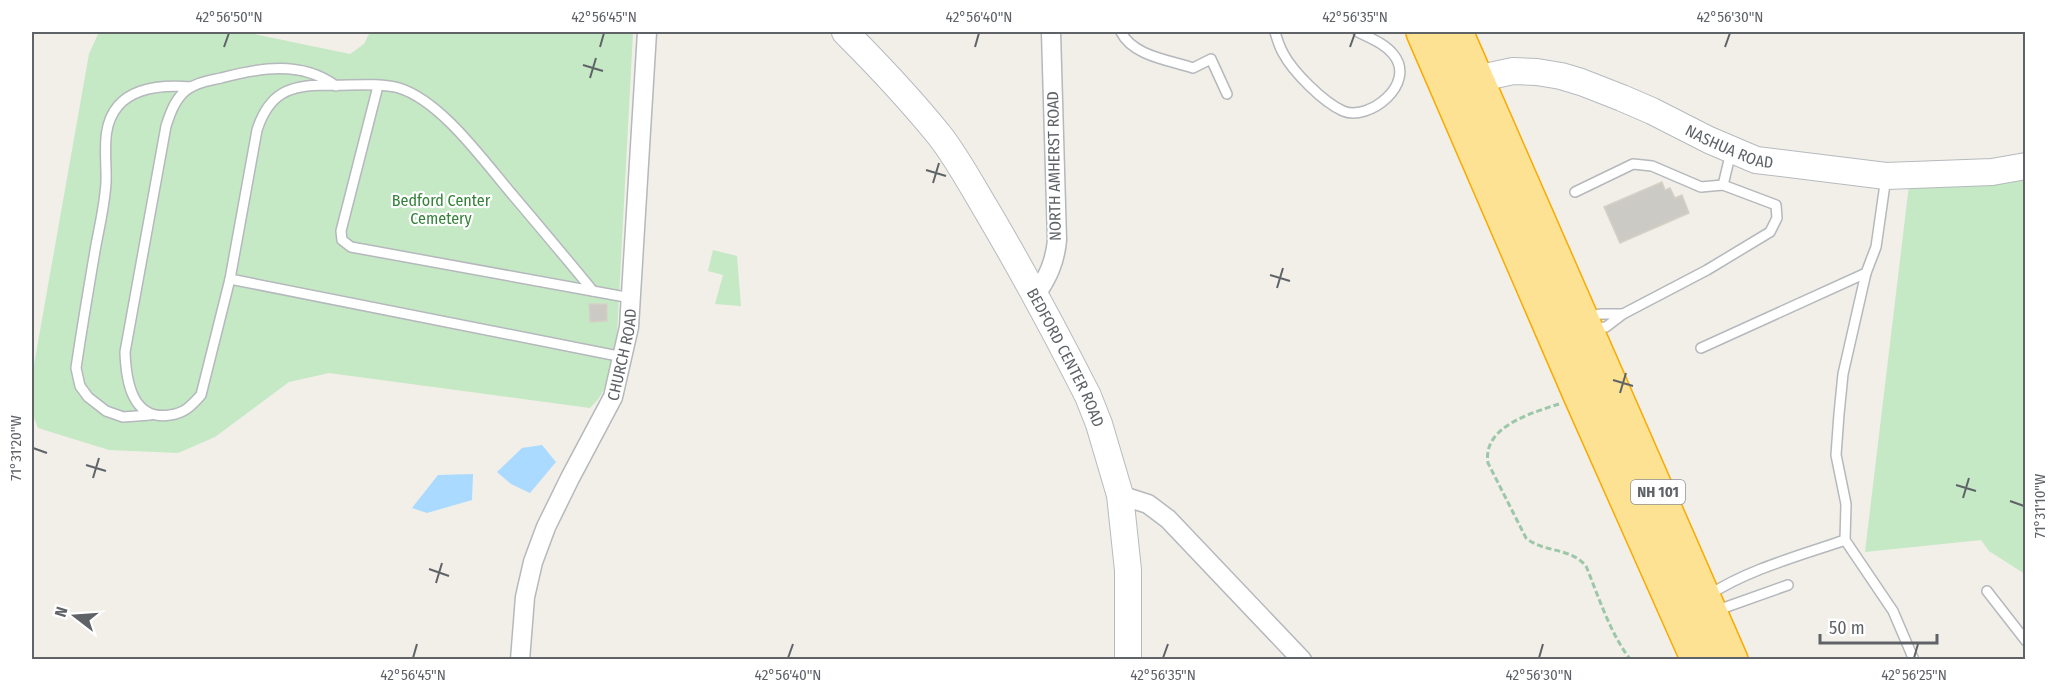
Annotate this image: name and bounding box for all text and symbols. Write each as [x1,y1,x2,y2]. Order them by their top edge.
text: 42°56'50"N [195,8,263,26]
text: 42°56'45"N [571,8,637,26]
text: 42°56'40"N [946,8,1012,26]
text: 42°56'35"N [1322,8,1388,26]
text: 42°56'30"N [1697,8,1763,26]
street label: NORTH AMHERST ROAD [1043,91,1065,241]
street label: NASHUA ROAD [1683,120,1774,172]
park label: Bedford Center Cemetery [392,191,491,228]
street label: BEDFORD CENTER ROAD [1023,285,1109,430]
street label: CHURCH ROAD [603,308,640,403]
text: 71°31'20"W [7,415,25,481]
text: 71°31'10"W [2031,474,2049,538]
road number: NH 101 [1631,480,1685,504]
north arrow [45,586,105,646]
text: N [51,604,72,619]
scale bar [1820,607,1937,645]
text: 50 m [1829,617,1865,639]
text: 42°56'45"N [380,666,446,684]
text: 42°56'40"N [755,666,821,684]
text: 42°56'35"N [1130,666,1196,684]
text: 42°56'30"N [1506,666,1572,684]
text: 42°56'25"N [1881,666,1947,684]

